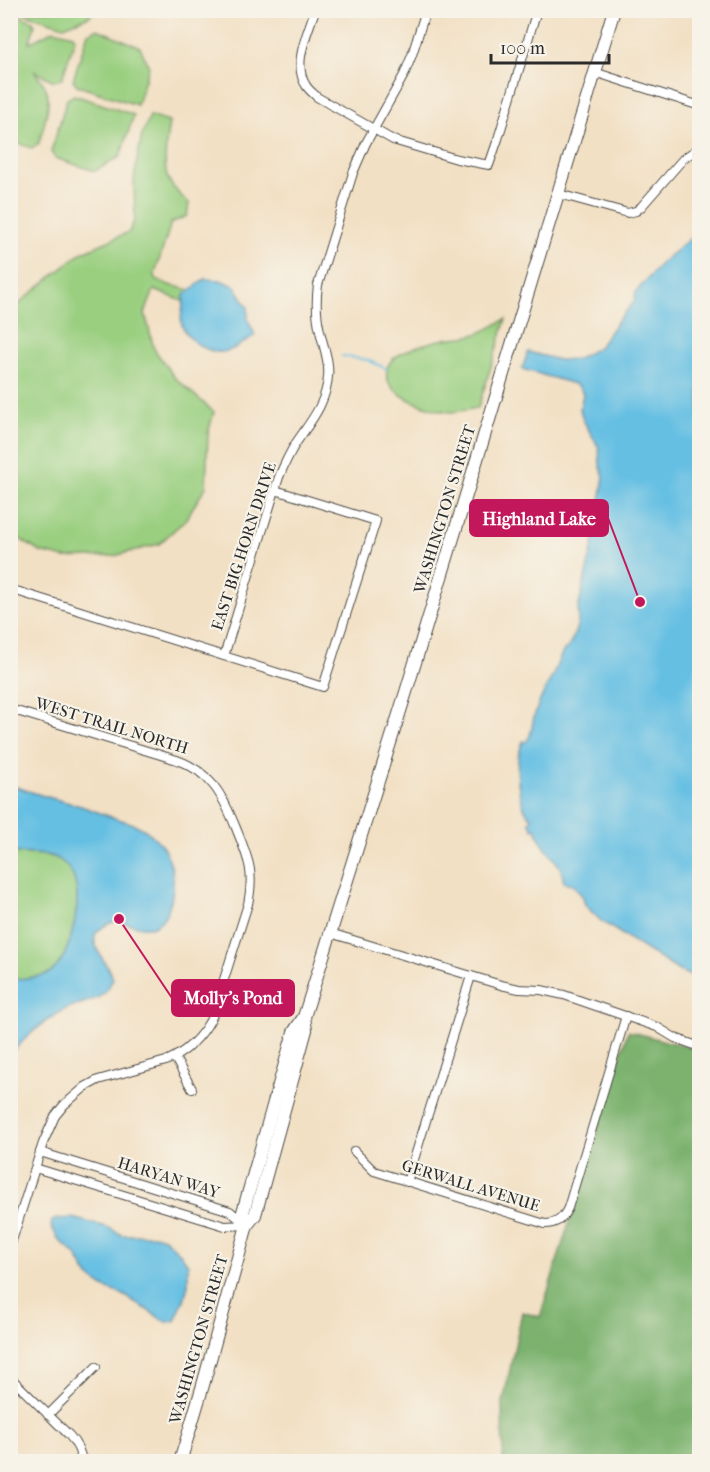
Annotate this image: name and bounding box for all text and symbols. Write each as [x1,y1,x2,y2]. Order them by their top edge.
scale bar [491,27,610,65]
text: 100 m [500,38,545,59]
street label: WASHINGTON STREET [409,422,479,597]
street label: EAST BIG HORN DRIVE [207,459,280,633]
callout: Highland Lake [470,500,608,536]
text: Highland Lake [482,509,596,530]
street label: WEST TRAIL NORTH [32,693,191,758]
callout: Molly's Pond [172,980,294,1016]
text: Molly's Pond [183,988,284,1009]
street label: HARYAN WAY [116,1153,223,1202]
street label: GERWALL AVENUE [399,1155,542,1216]
street label: WASHINGTON STREET [165,1252,232,1427]

